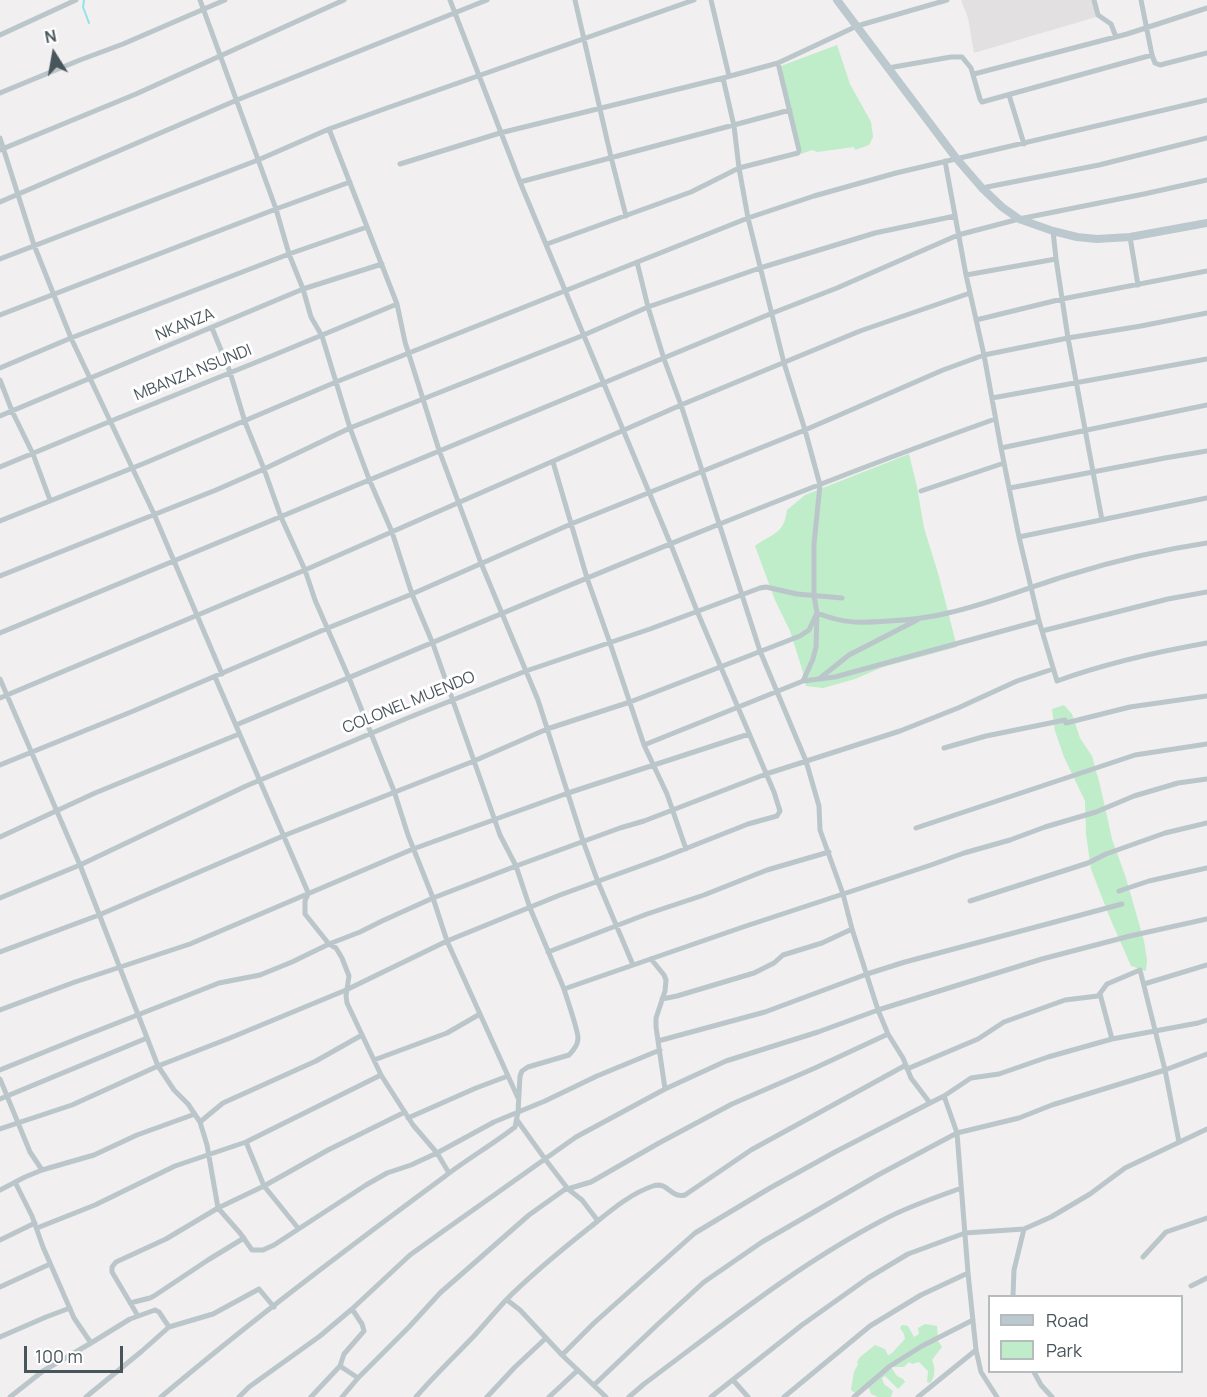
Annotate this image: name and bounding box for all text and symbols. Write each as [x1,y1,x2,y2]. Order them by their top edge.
north arrow [24,24,84,84]
text: N [43,24,58,48]
street label: NKANZA [153,305,217,345]
street label: MBANZA NSUNDI [131,341,255,405]
street label: COLONEL MUENDO [340,668,478,738]
legend [988,1295,1183,1373]
text: Road [1046,1308,1089,1332]
scale bar [27,1334,126,1372]
text: Park [1046,1338,1082,1362]
text: 100 m [35,1344,83,1368]

